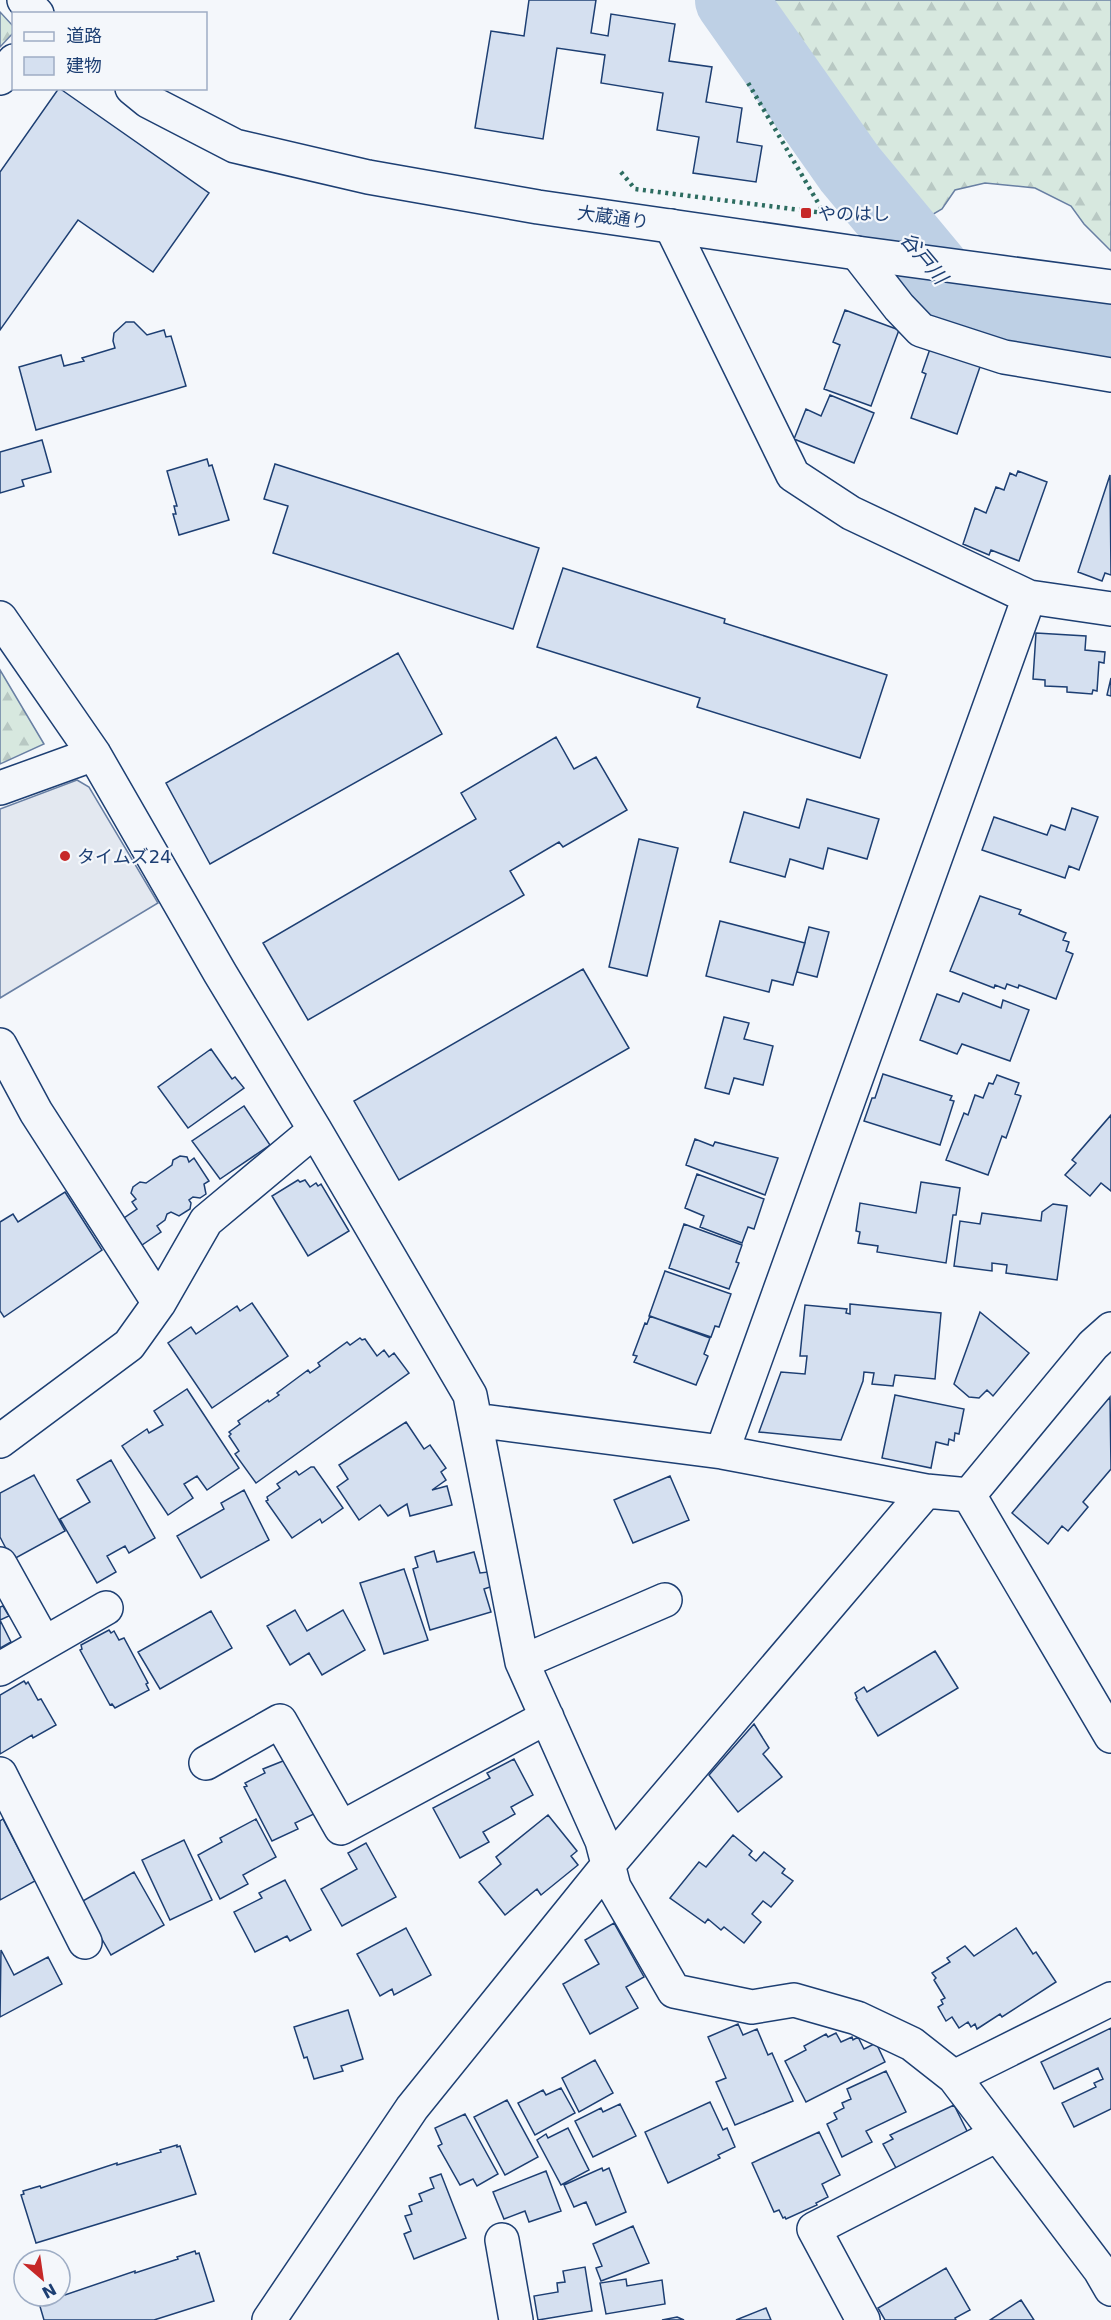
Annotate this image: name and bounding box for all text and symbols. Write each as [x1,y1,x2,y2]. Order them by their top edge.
legend [12,12,207,90]
text: 道路 [66,25,102,46]
text: 建物 [66,55,102,76]
street label: 大蔵通り [576,202,650,232]
place label: やのはし [818,203,890,224]
marker: やのはし [799,206,813,220]
water label: 谷戸川 [896,227,954,290]
place label: タイムズ24 [77,846,172,867]
marker: タイムズ24 [58,849,72,863]
north arrow [12,2248,72,2308]
text: N [39,2279,59,2302]

